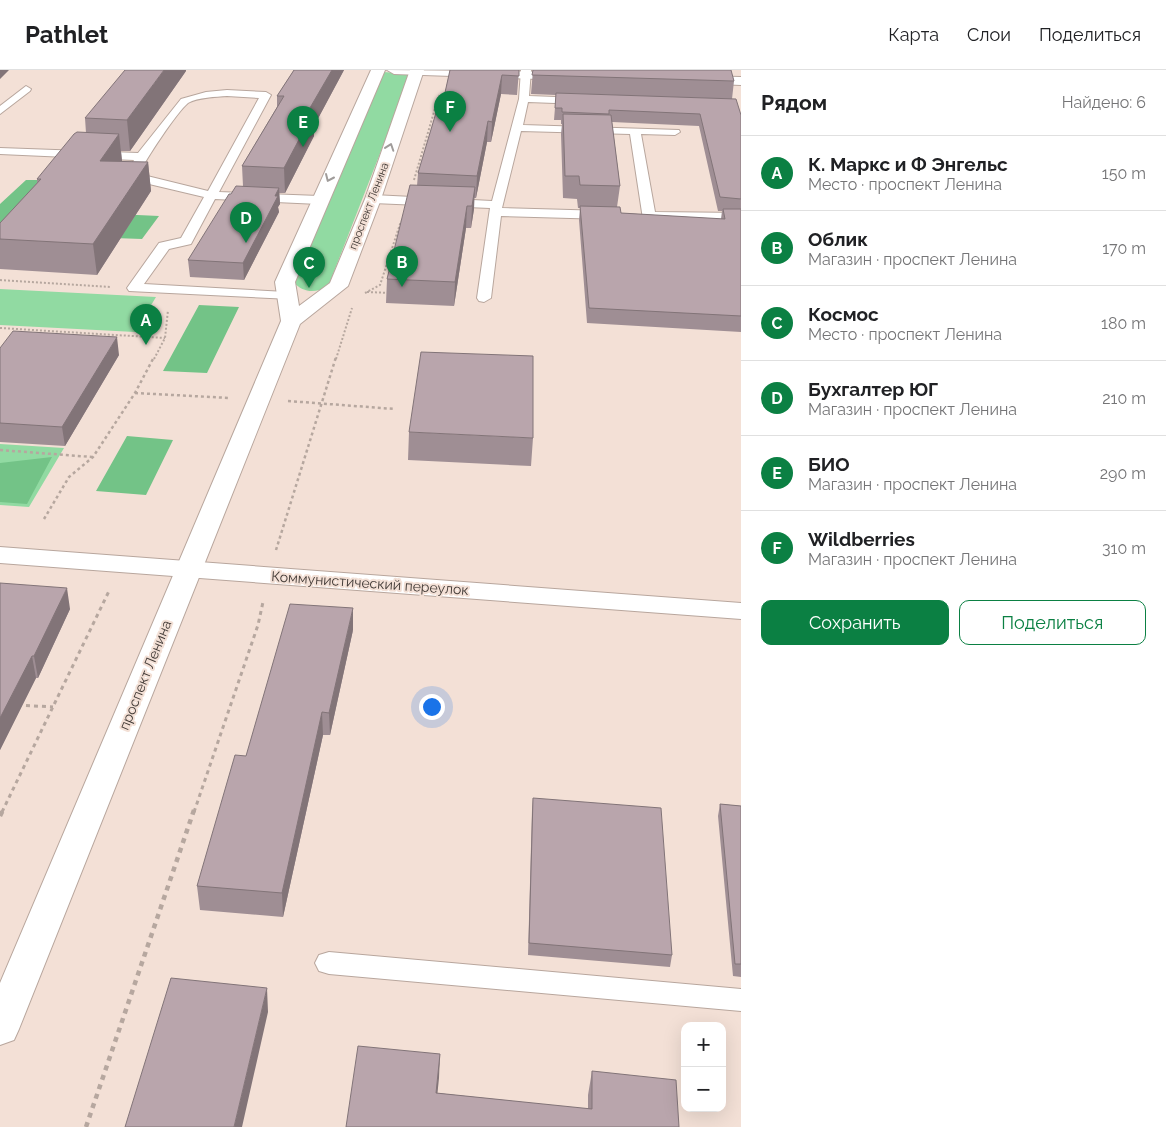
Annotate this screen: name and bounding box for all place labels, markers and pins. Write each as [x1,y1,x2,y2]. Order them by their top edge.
pin: F [434,91,466,132]
pin: E [287,106,319,147]
pin: D [230,202,262,243]
pin: B [386,246,418,287]
pin: C [293,247,325,288]
pin: A [130,304,162,345]

